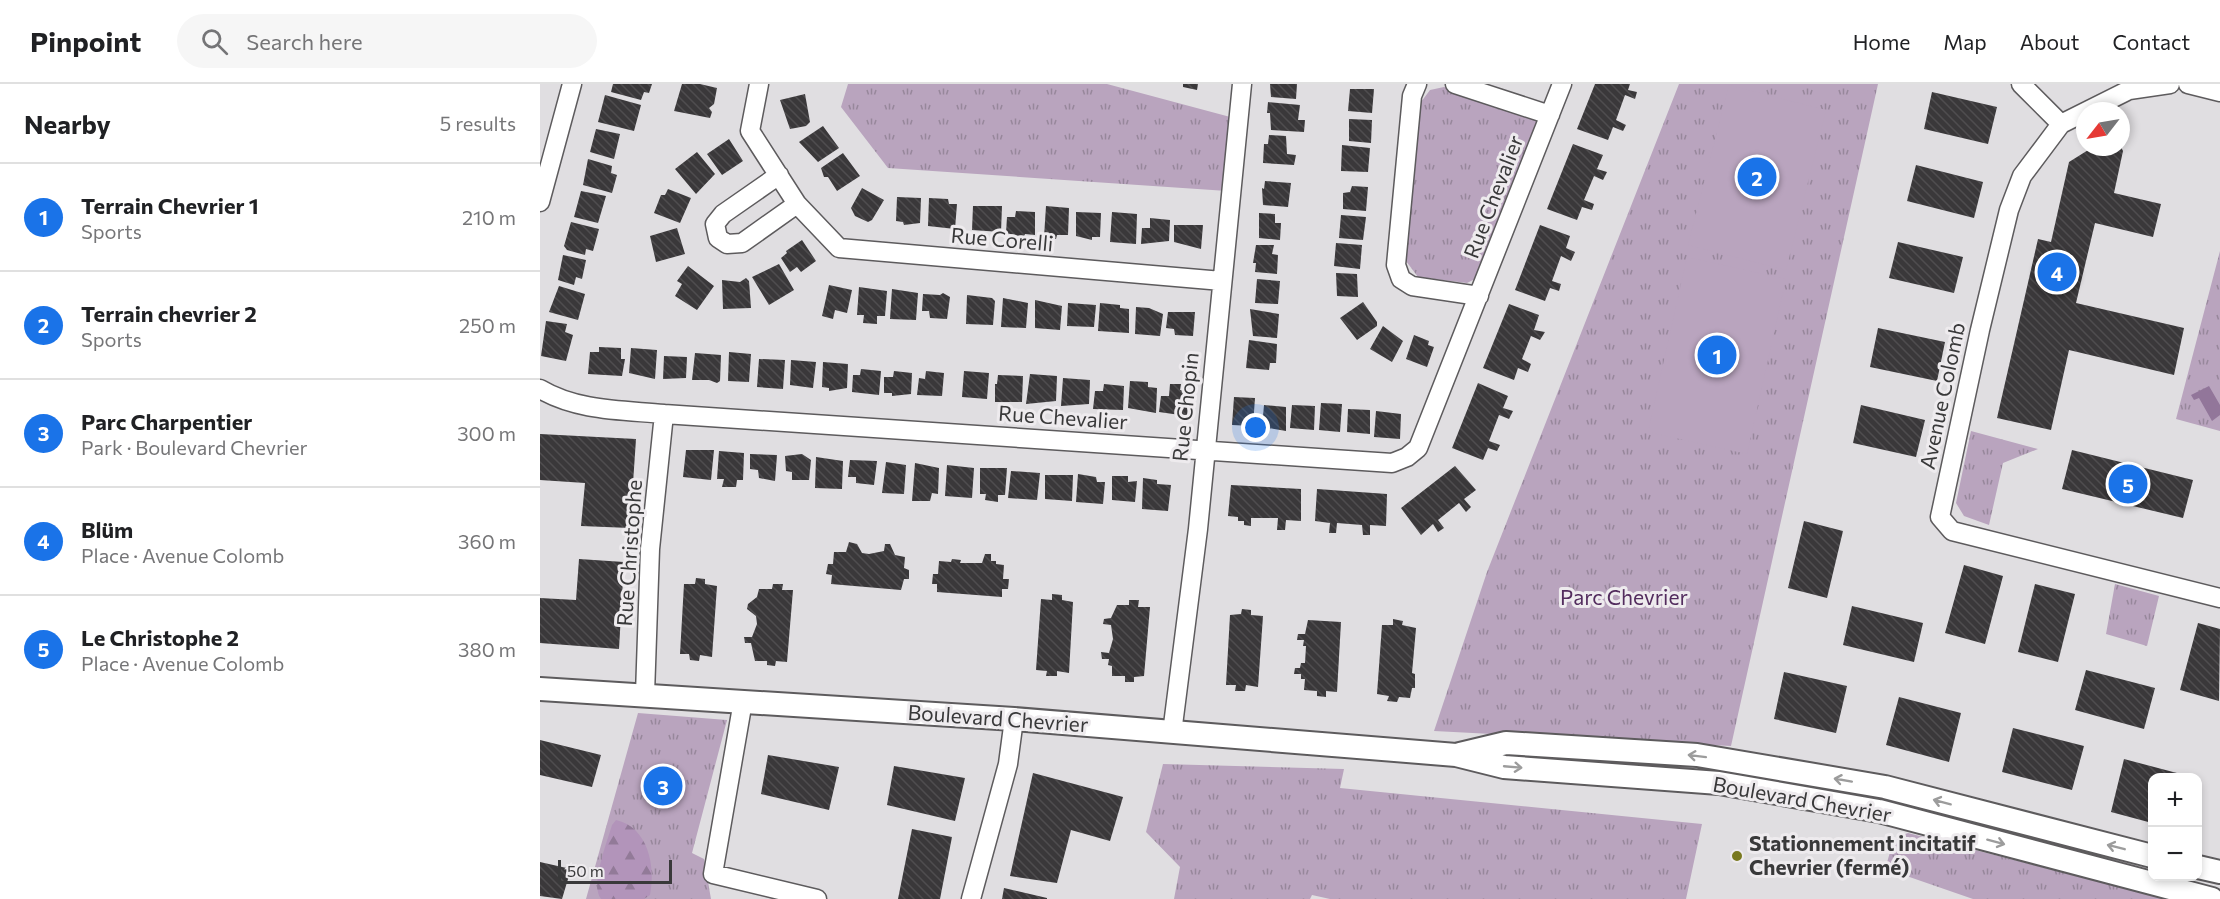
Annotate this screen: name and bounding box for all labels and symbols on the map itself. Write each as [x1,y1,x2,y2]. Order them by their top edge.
north arrow [2076,102,2130,156]
street label: Rue Chevalier [1458,131,1528,262]
pin: 2 [1738,154,1776,200]
street label: Rue Corelli [950,222,1054,255]
pin: 4 [2038,250,2077,294]
street label: Avenue Colomb [1914,320,1969,471]
pin: 1 [1698,332,1736,378]
street label: Rue Chopin [1166,351,1203,463]
street label: Rue Chevalier [998,400,1129,433]
your location [1241,413,1270,442]
pin: 5 [2108,462,2148,506]
street label: Rue Christophe [611,479,646,627]
park label: Parc Chevrier [1560,584,1688,609]
street label: Boulevard Chevrier [907,699,1089,736]
one-way arrow [1687,750,1707,761]
one-way arrow [1502,762,1522,773]
pin: 3 [644,764,682,808]
street label: Boulevard Chevrier [1711,771,1894,827]
one-way arrow [1834,775,1853,786]
one-way arrow [1932,796,1951,807]
place label: Stationnement incitatif Chevrier (fermé) [1749,830,1976,879]
one-way arrow [1986,837,2005,848]
one-way arrow [2107,840,2126,852]
marker: Stationnement incitatif Chevrier (fermé) [1730,849,1744,863]
scale bar [558,857,672,884]

